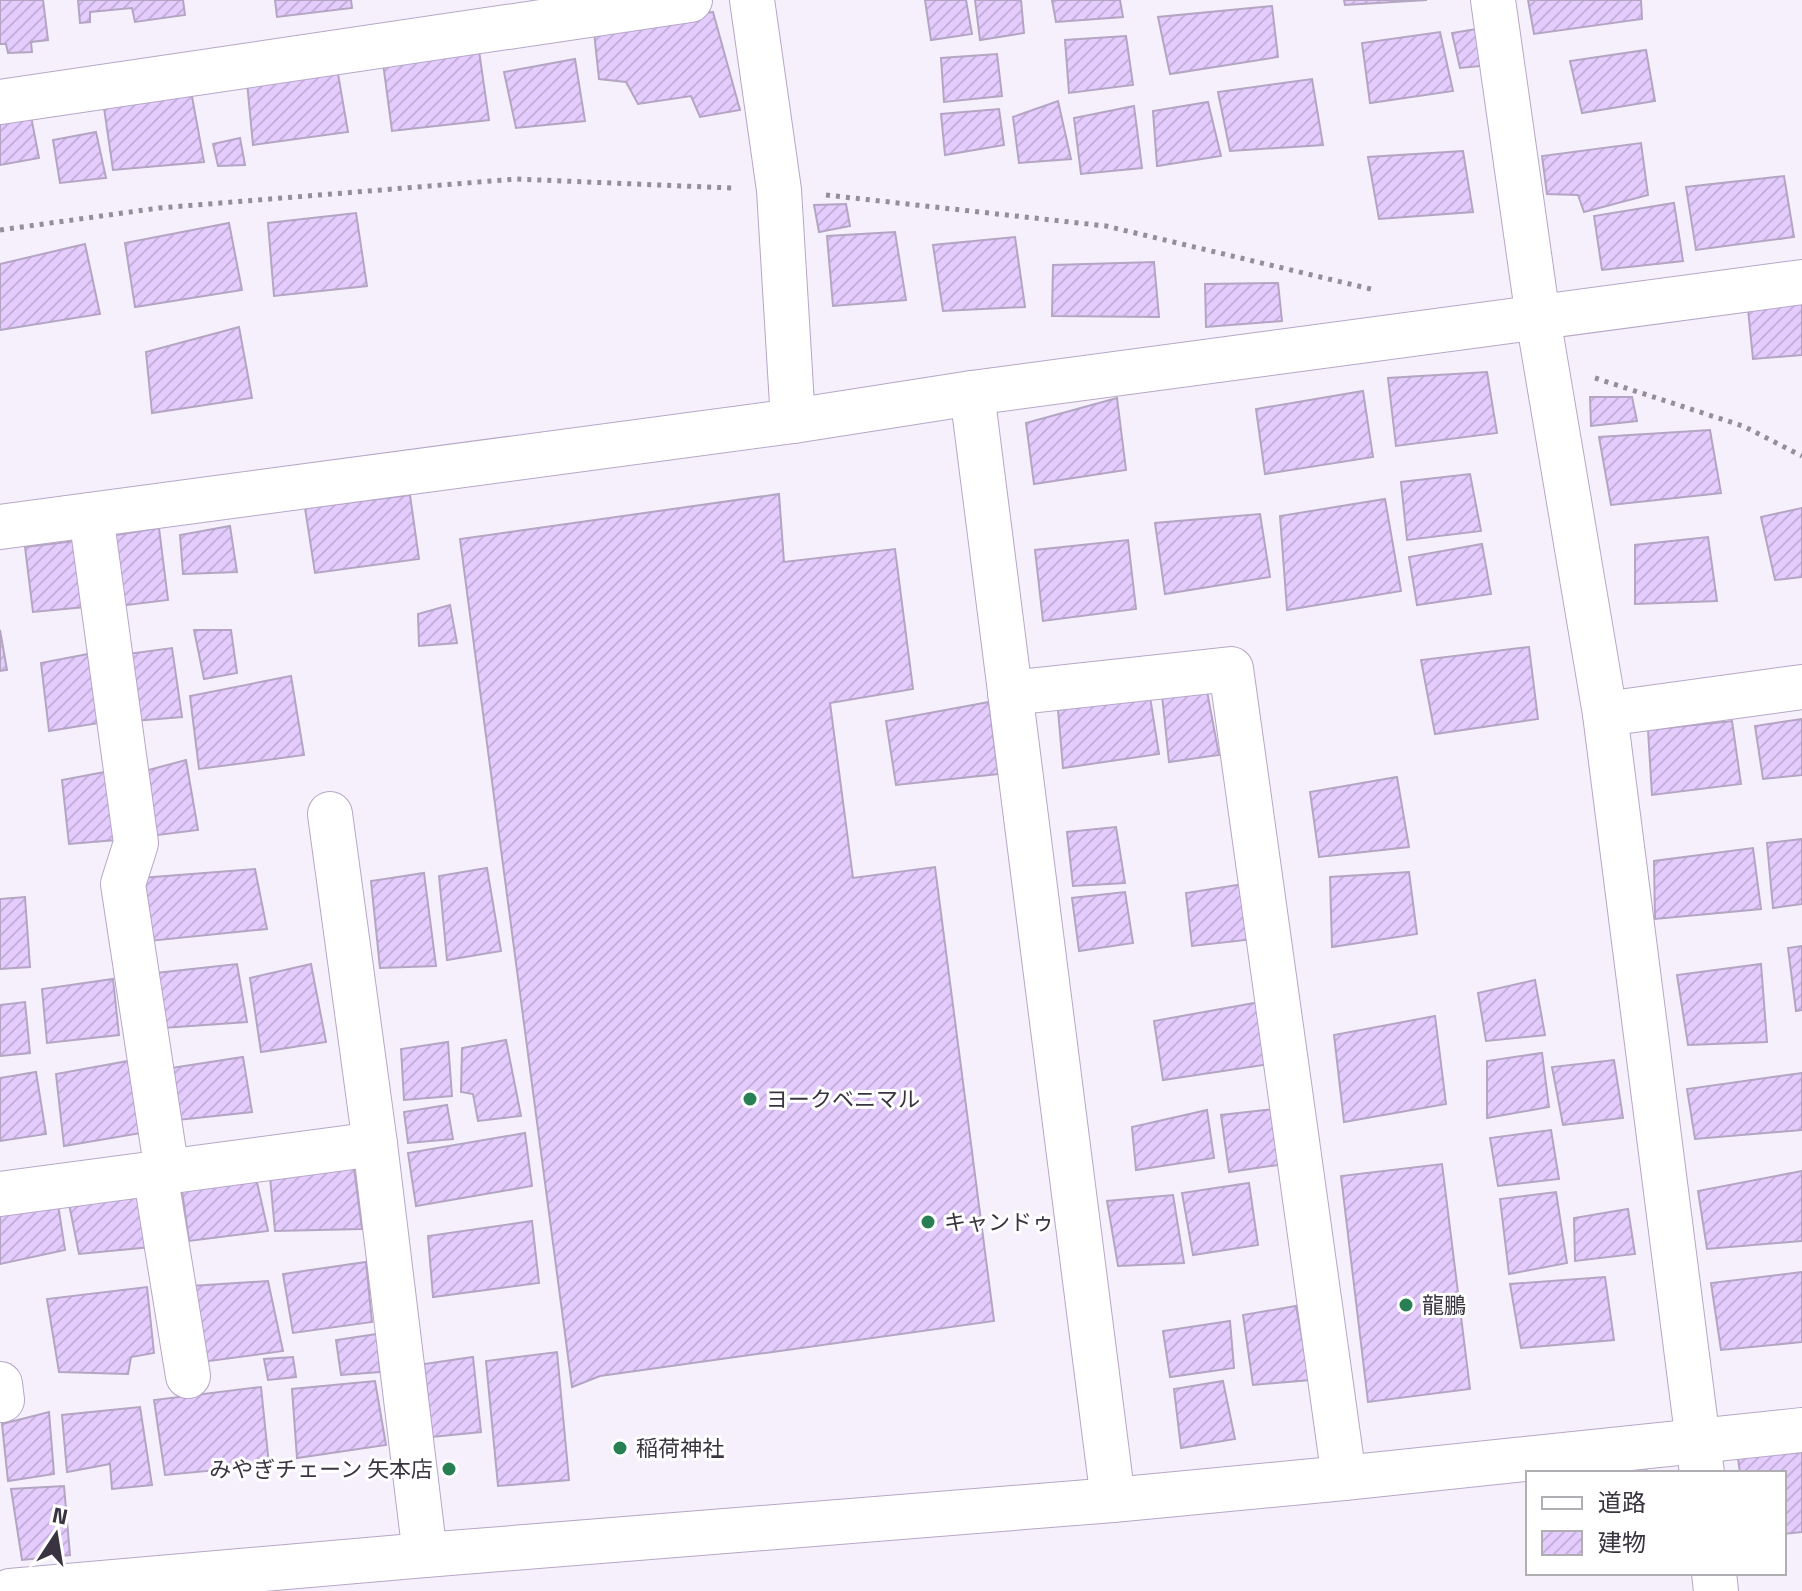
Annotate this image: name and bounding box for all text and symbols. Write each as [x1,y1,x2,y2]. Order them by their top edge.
place label: ヨークベニマル [766,1082,920,1116]
marker: ヨークベニマル [741,1090,759,1108]
place label: キャンドゥ [944,1205,1054,1239]
marker: キャンドゥ [919,1213,937,1231]
place label: 龍鵬 [1422,1288,1466,1322]
marker: 龍鵬 [1397,1296,1415,1314]
place label: 稲荷神社 [636,1431,724,1465]
marker: 稲荷神社 [611,1439,629,1457]
place label: みやぎチェーン 矢本店 [209,1452,433,1486]
marker: みやぎチェーン 矢本店 [440,1460,458,1478]
legend [1526,1471,1786,1575]
text: 道路 [1598,1484,1646,1520]
north arrow [16,1495,96,1575]
text: N [49,1497,71,1534]
text: 建物 [1598,1524,1646,1560]

